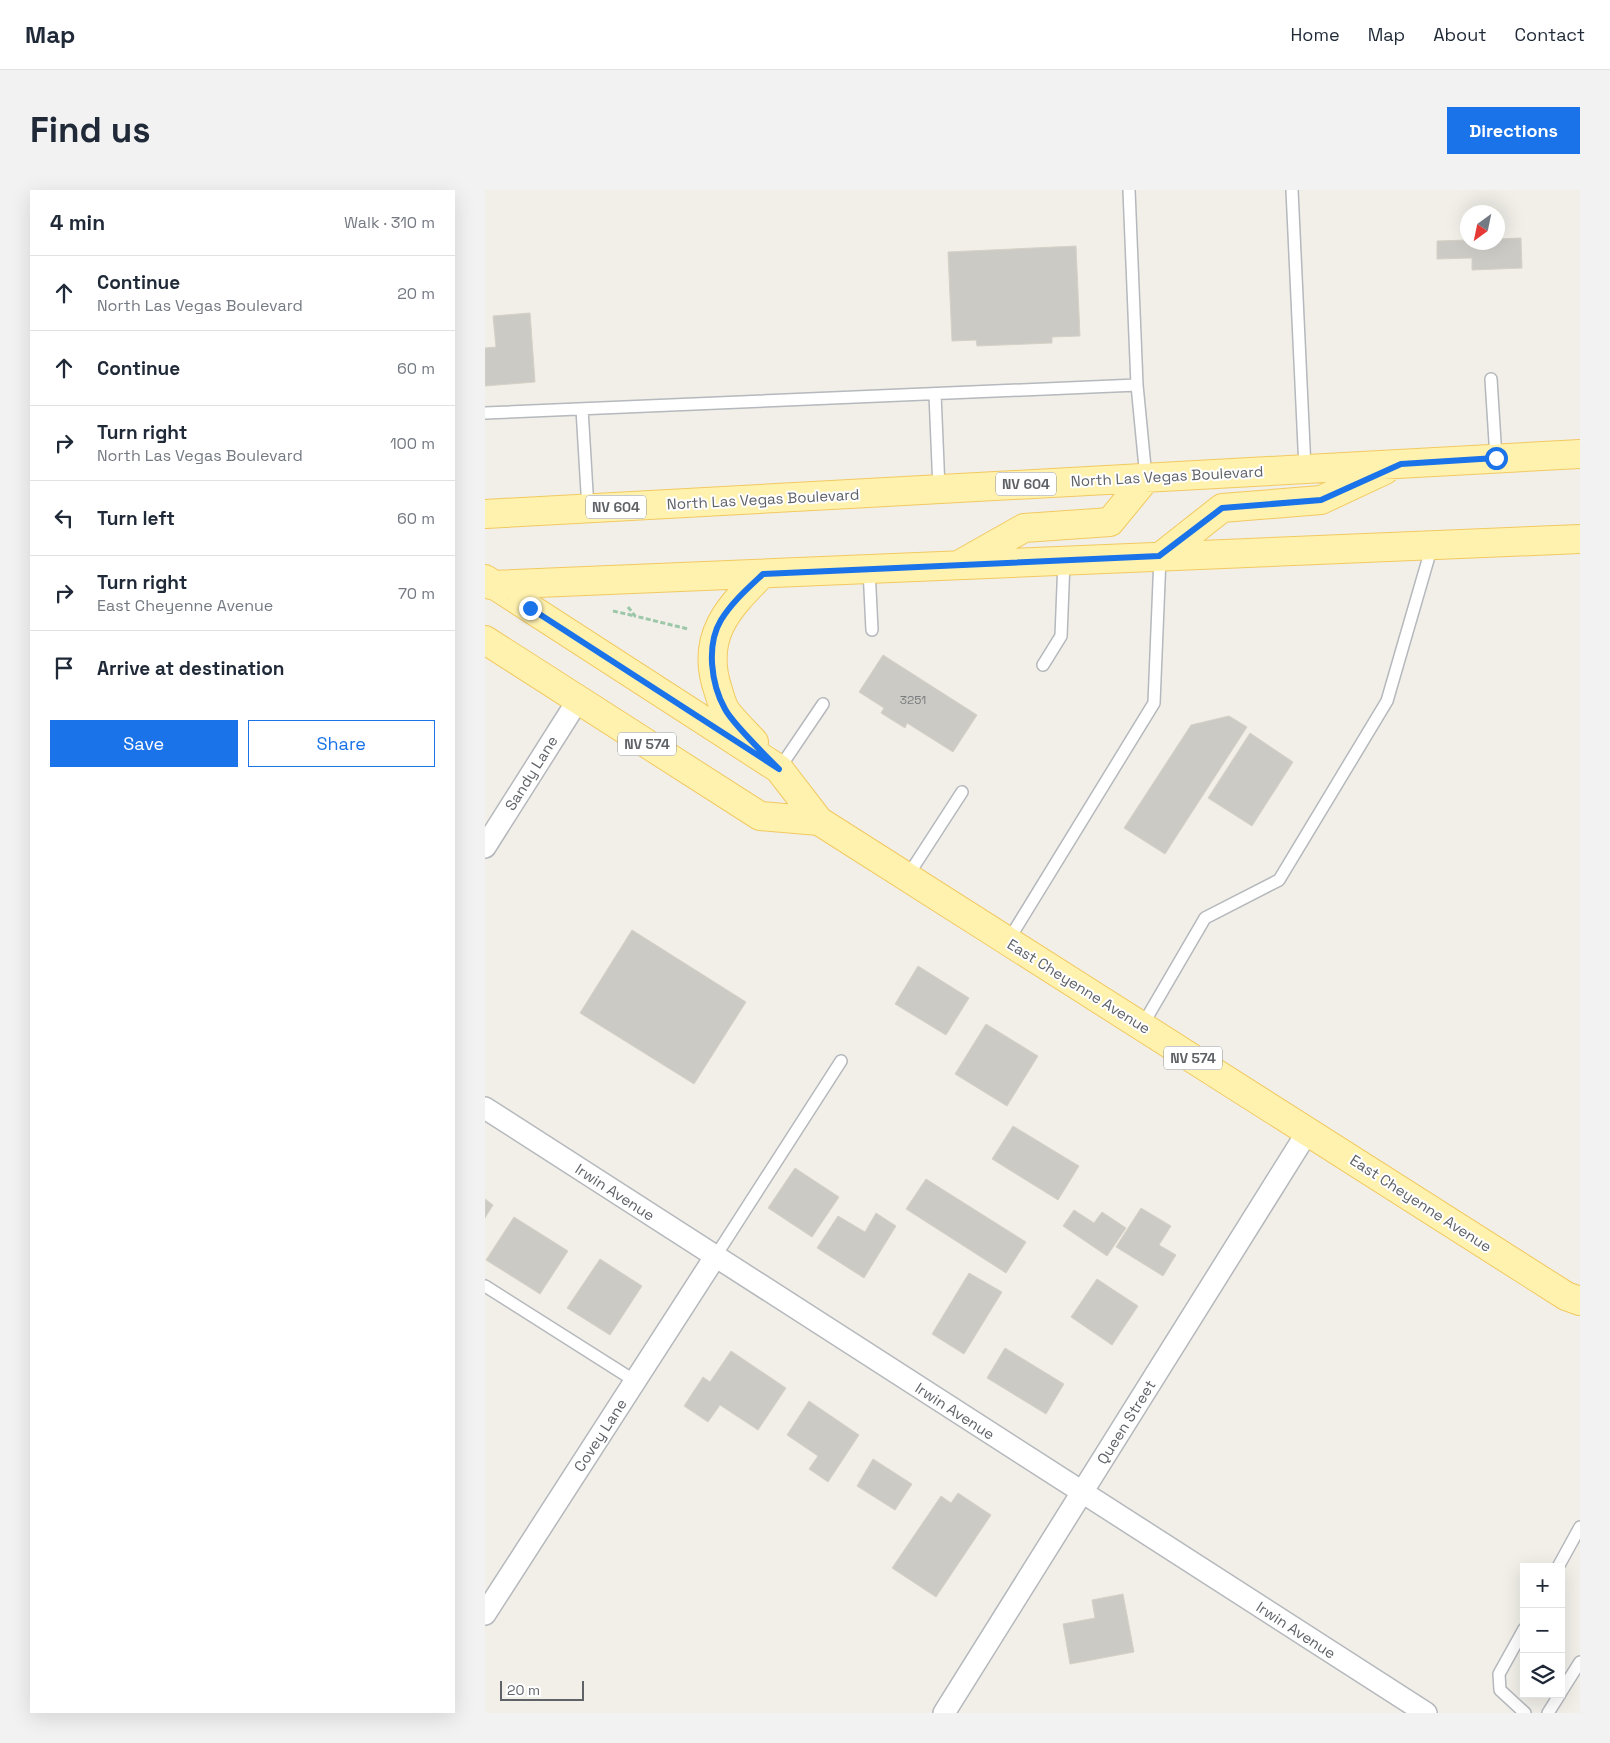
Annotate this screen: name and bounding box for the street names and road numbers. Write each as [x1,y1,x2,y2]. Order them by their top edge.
street label: North Las Vegas Boulevard [1070,461,1264,491]
road number: NV 604 [996,472,1056,496]
street label: North Las Vegas Boulevard [666,484,860,514]
road number: NV 604 [586,496,646,518]
street label: Sandy Lane [501,732,562,814]
road number: NV 574 [618,732,676,756]
street label: East Cheyenne Avenue [1004,934,1154,1038]
road number: NV 574 [1164,1046,1222,1070]
street label: East Cheyenne Avenue [1347,1150,1496,1256]
street label: Irwin Avenue [572,1159,658,1225]
street label: Queen Street [1093,1376,1160,1468]
street label: Irwin Avenue [912,1378,998,1444]
street label: Covey Lane [569,1395,631,1475]
street label: Irwin Avenue [1253,1597,1339,1663]

